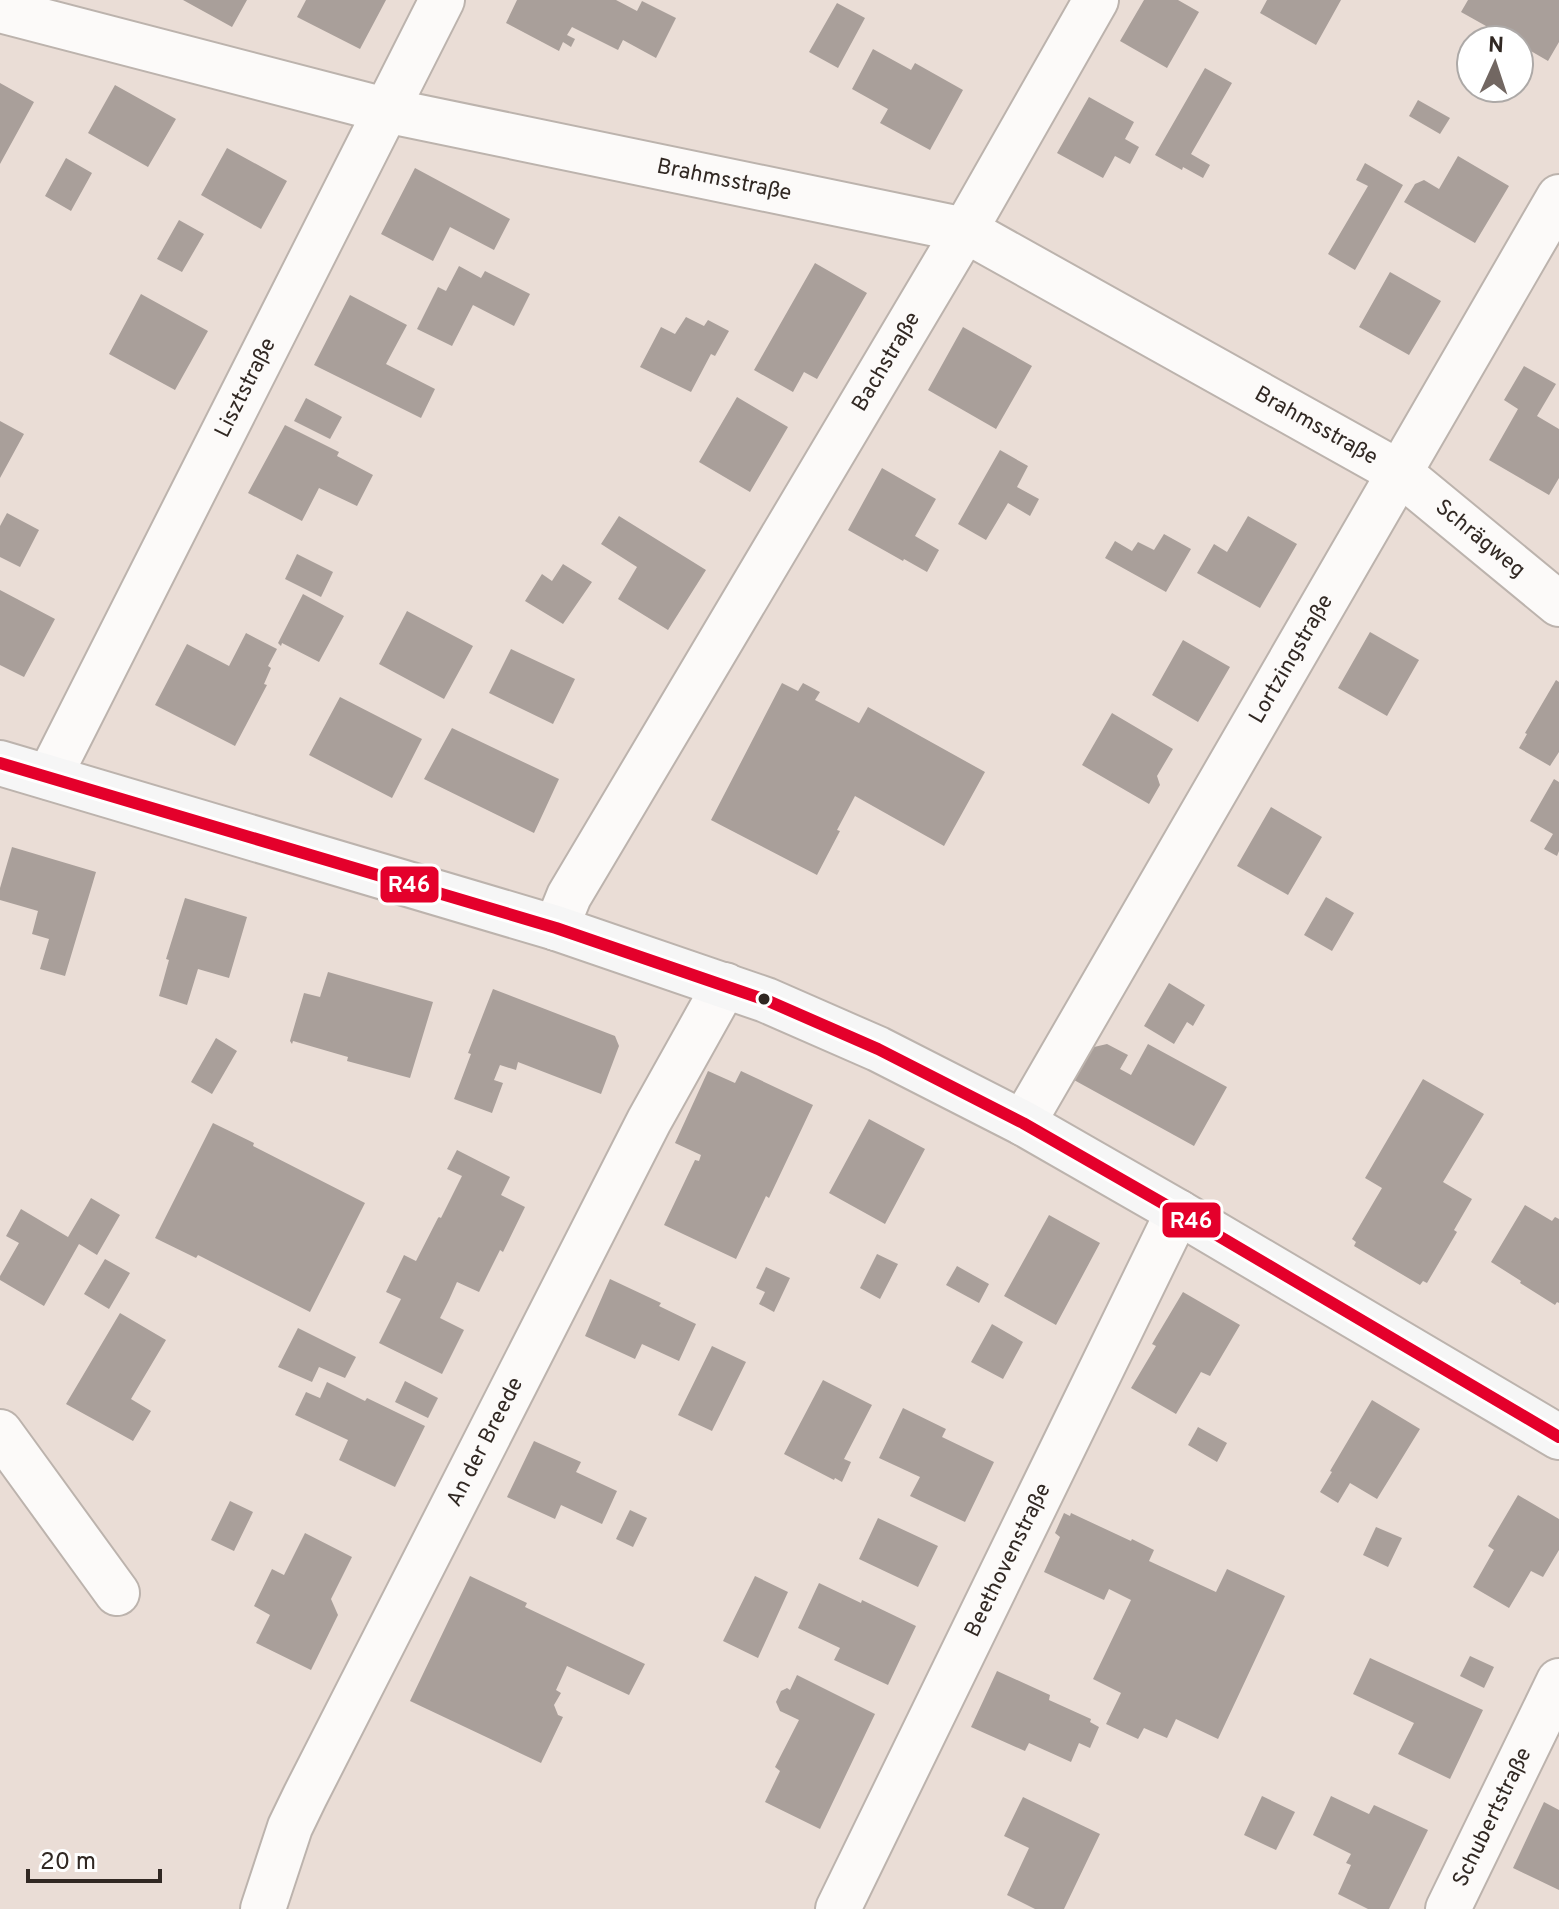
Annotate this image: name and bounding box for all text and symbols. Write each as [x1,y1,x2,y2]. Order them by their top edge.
north arrow [1455,24,1535,104]
text: N [1487,33,1505,60]
street label: Brahmsstraße [654,153,794,207]
street label: Bachstraße [847,307,927,417]
street label: Lisztstraße [209,333,282,442]
street label: Brahmsstraße [1249,381,1382,471]
street label: Schrägweg [1429,494,1531,584]
street label: Lortzingstraße [1244,590,1339,728]
line badge: R46 [379,865,440,904]
text: R46 [388,873,430,900]
unlabelled marker [756,991,772,1007]
line badge: R46 [1161,1201,1222,1239]
text: R46 [1170,1209,1212,1236]
street label: An der Breede [441,1373,530,1511]
street label: Beethovenstraße [959,1479,1057,1642]
street label: Schubertstraße [1447,1743,1538,1891]
scale bar [28,1833,160,1883]
text: 20 m [40,1848,96,1878]

